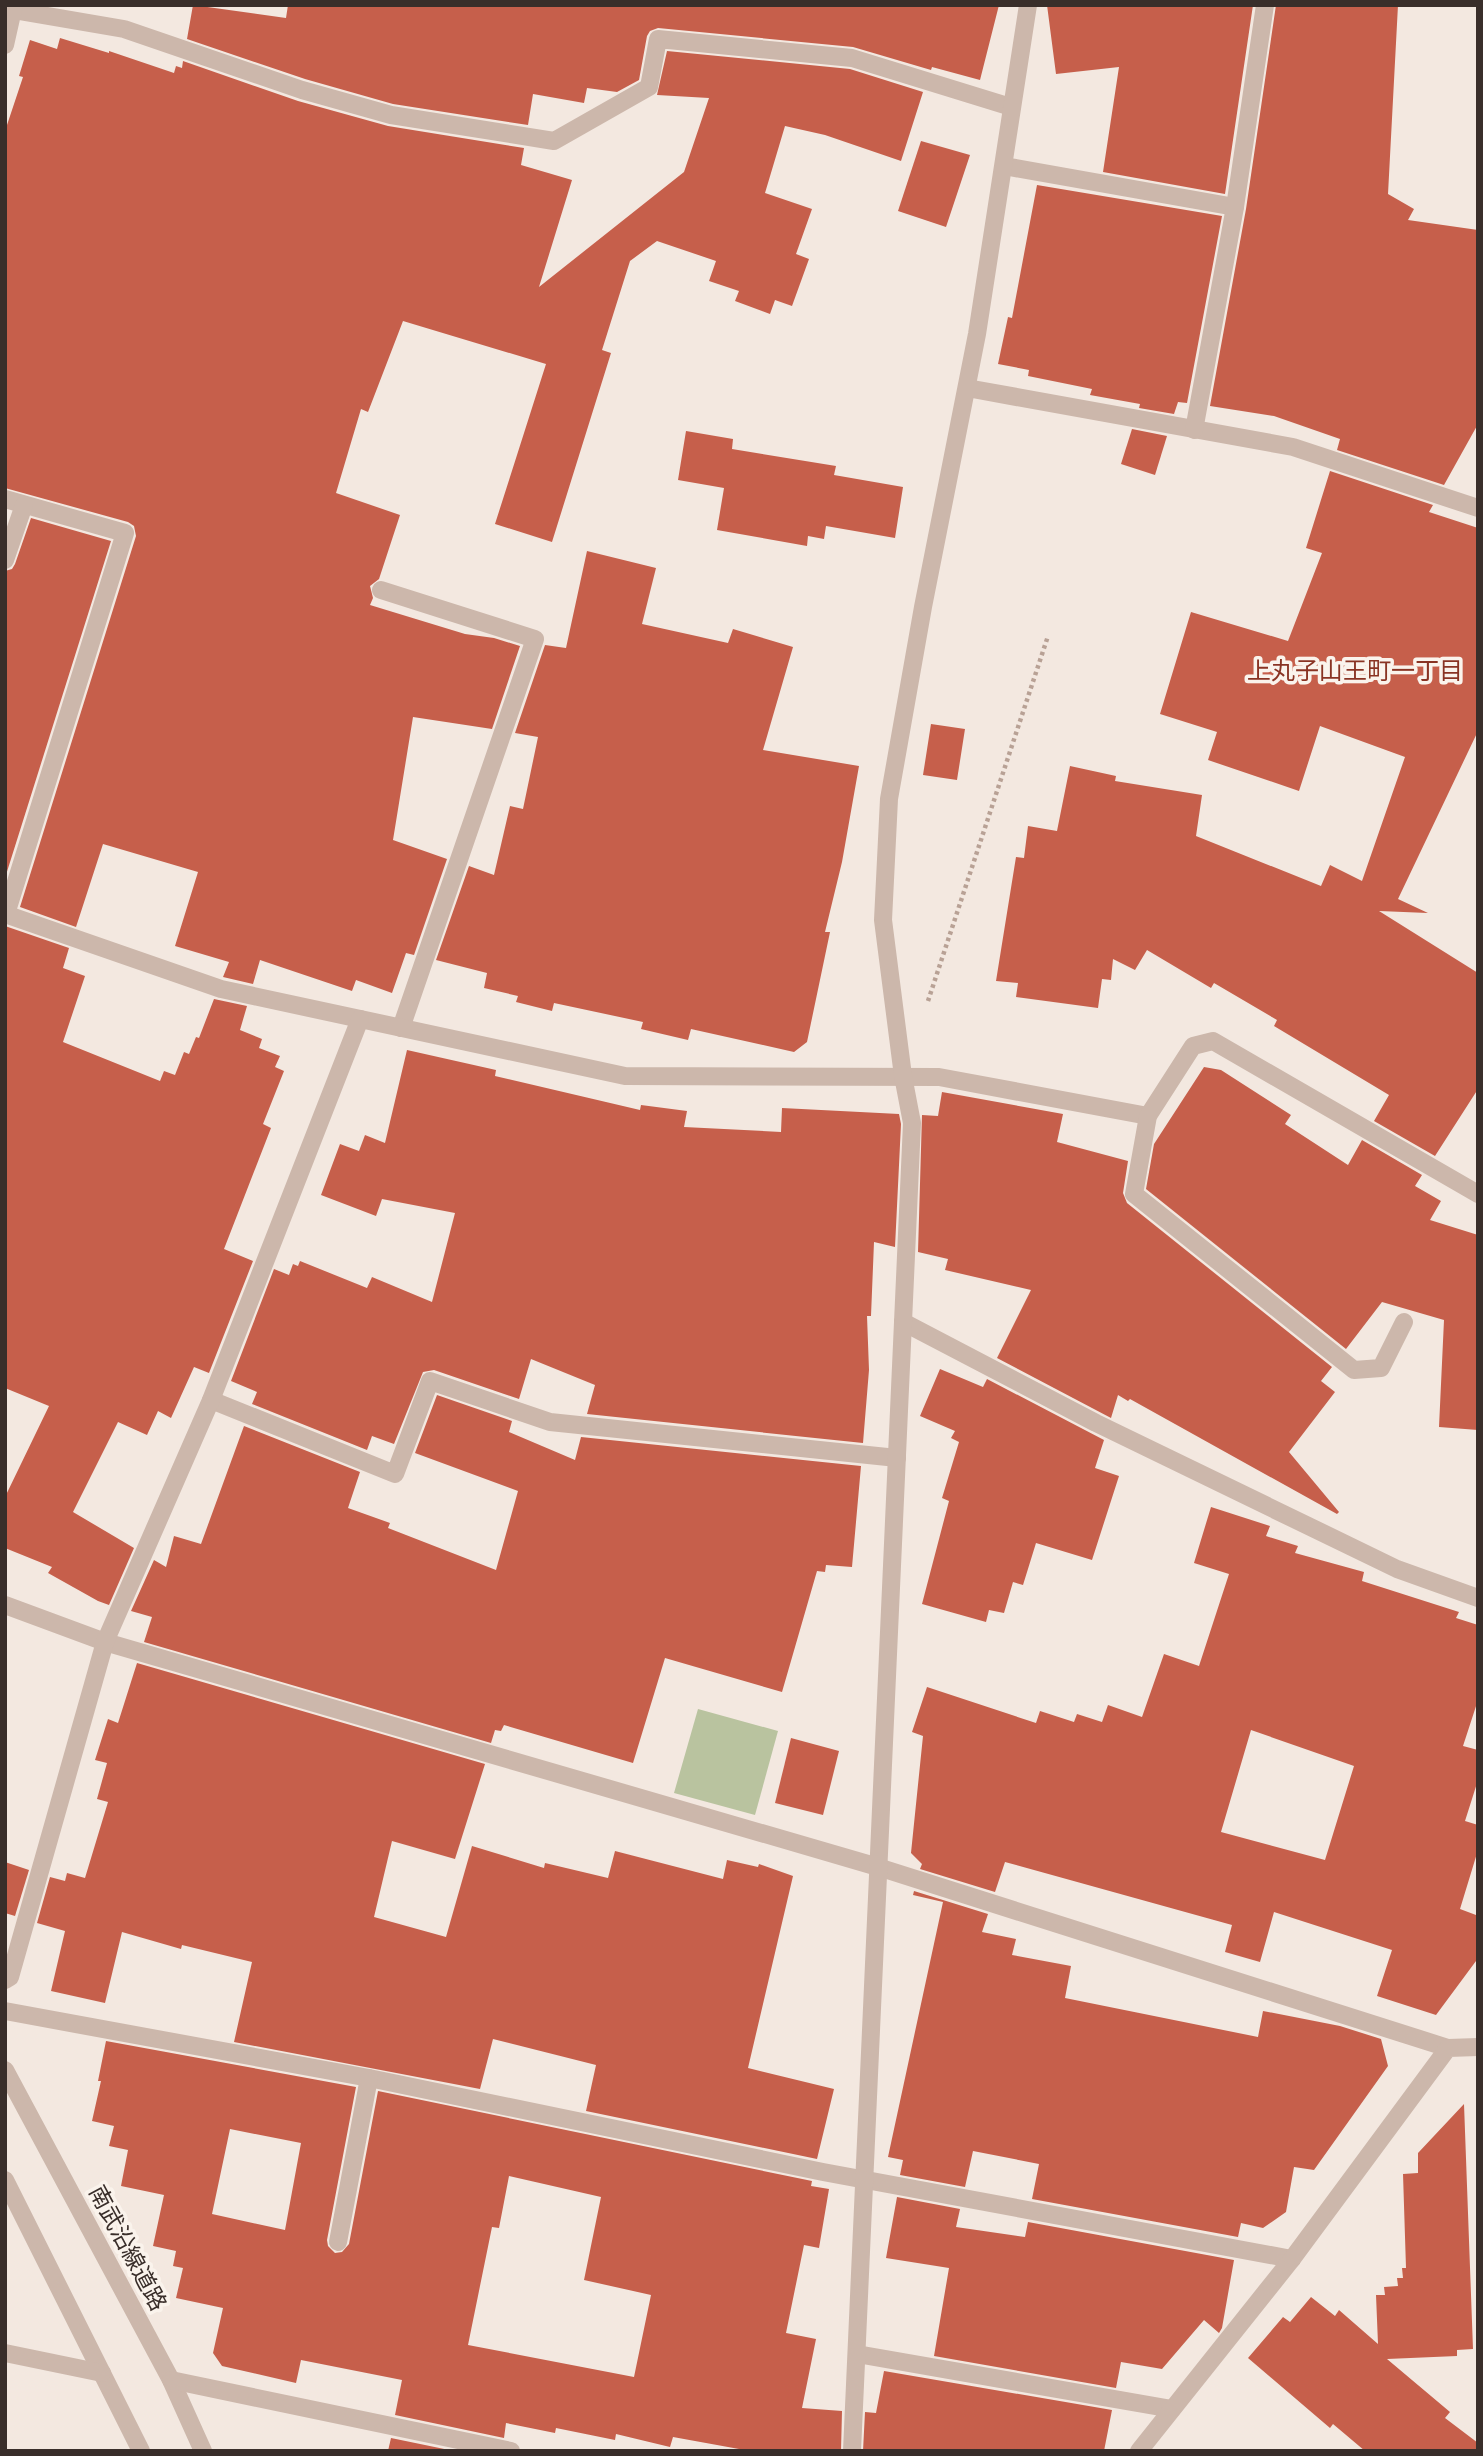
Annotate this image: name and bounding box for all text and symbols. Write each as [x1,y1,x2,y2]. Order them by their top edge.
district label: 上丸子山王町一丁目 [1247,655,1463,684]
street label: 南武沿線道路 [84,2180,174,2315]

